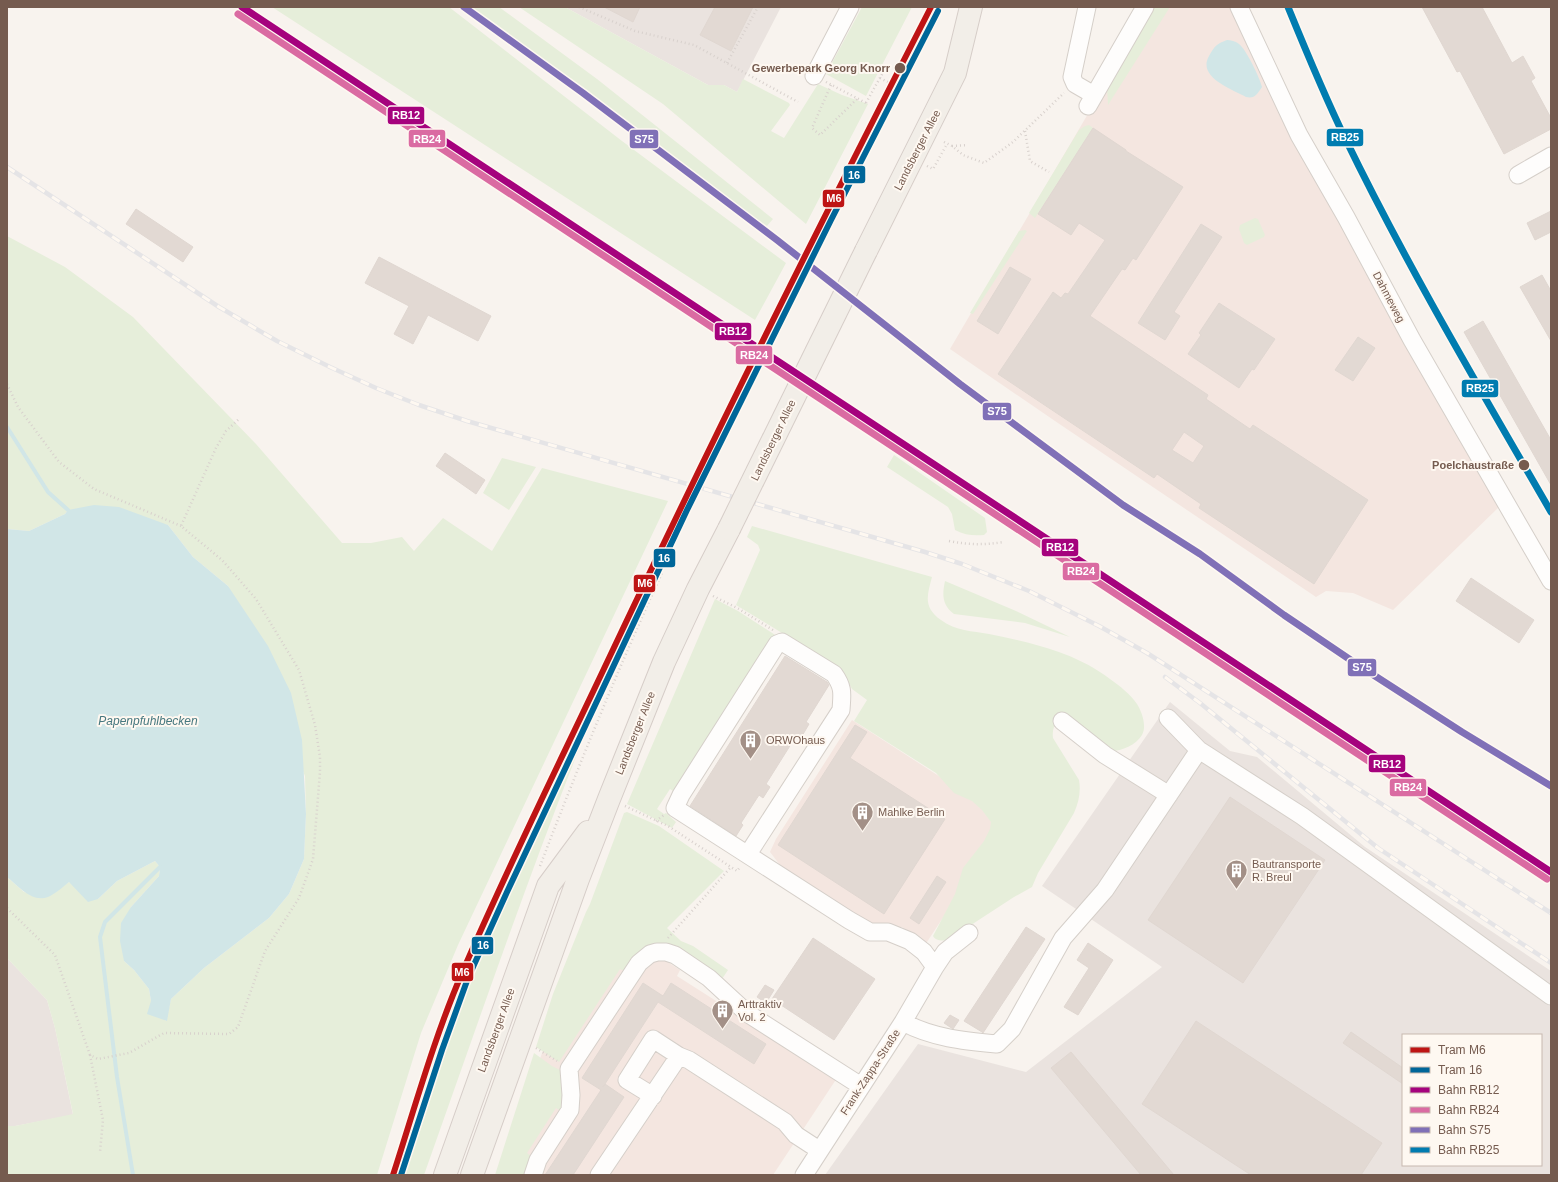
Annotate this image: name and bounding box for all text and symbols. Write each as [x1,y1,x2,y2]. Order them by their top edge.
marker: Gewerbepark Georg Knorr [893,61,907,75]
place label: Gewerbepark Georg Knorr [752,62,891,74]
line badge: RB12 [387,106,425,125]
street label: Landsberger Allee [892,108,942,192]
text: RB12 [392,109,420,121]
line badge: RB25 [1326,128,1364,147]
line badge: RB24 [408,129,446,148]
line badge: S75 [629,129,659,149]
text: RB25 [1331,131,1359,143]
text: RB24 [413,133,442,145]
text: S75 [634,133,654,145]
line badge: 16 [843,165,866,184]
text: 16 [848,169,860,181]
line badge: M6 [822,189,845,208]
text: M6 [826,192,842,204]
street label: Dahmeweg [1371,270,1407,324]
line badge: RB12 [714,322,752,341]
text: RB12 [719,325,747,337]
line badge: RB24 [735,345,773,365]
text: RB24 [740,349,769,361]
line badge: RB25 [1461,379,1499,398]
text: RB25 [1466,382,1494,394]
street label: Landsberger Allee [748,398,798,482]
line badge: S75 [982,402,1012,421]
text: S75 [987,405,1007,417]
marker: Poelchaustraße [1517,458,1531,472]
place label: Poelchaustraße [1432,459,1514,471]
line badge: RB12 [1041,538,1079,557]
text: RB12 [1046,541,1074,553]
line badge: 16 [653,548,676,568]
text: 16 [658,552,670,564]
line badge: RB24 [1062,562,1100,581]
text: RB24 [1067,565,1096,577]
line badge: M6 [633,574,656,593]
text: M6 [637,577,653,589]
line badge: S75 [1347,658,1377,677]
text: S75 [1352,661,1372,673]
street label: Landsberger Allee [613,690,657,776]
water label: Papenpfuhlbecken [98,714,198,728]
building icon: ORWOhaus [737,727,763,760]
place label: ORWOhaus [766,734,826,746]
line badge: RB12 [1368,754,1406,773]
text: RB12 [1373,758,1401,770]
line badge: RB24 [1389,778,1427,797]
text: RB24 [1394,781,1423,793]
building icon: Mahlke Berlin [849,799,875,832]
place label: Mahlke Berlin [878,806,945,818]
building icon: Bautransporte R. Breul [1223,857,1249,890]
place label: Bautransporte R. Breul [1252,858,1321,883]
line badge: 16 [471,936,494,955]
text: 16 [477,939,489,951]
line badge: M6 [451,962,474,982]
text: M6 [454,966,470,978]
street label: Landsberger Allee [475,986,517,1074]
building icon: Arttraktiv Vol. 2 [709,997,735,1030]
place label: Arttraktiv Vol. 2 [738,998,782,1023]
street label: Frank-Zappa-Straße [838,1027,902,1117]
legend [1402,1034,1542,1166]
text: Tram M6 [1438,1043,1486,1057]
text: Tram 16 [1438,1063,1483,1077]
text: Bahn RB12 [1438,1083,1500,1097]
text: Bahn RB24 [1438,1103,1500,1117]
text: Bahn S75 [1438,1123,1491,1137]
text: Bahn RB25 [1438,1143,1500,1157]

